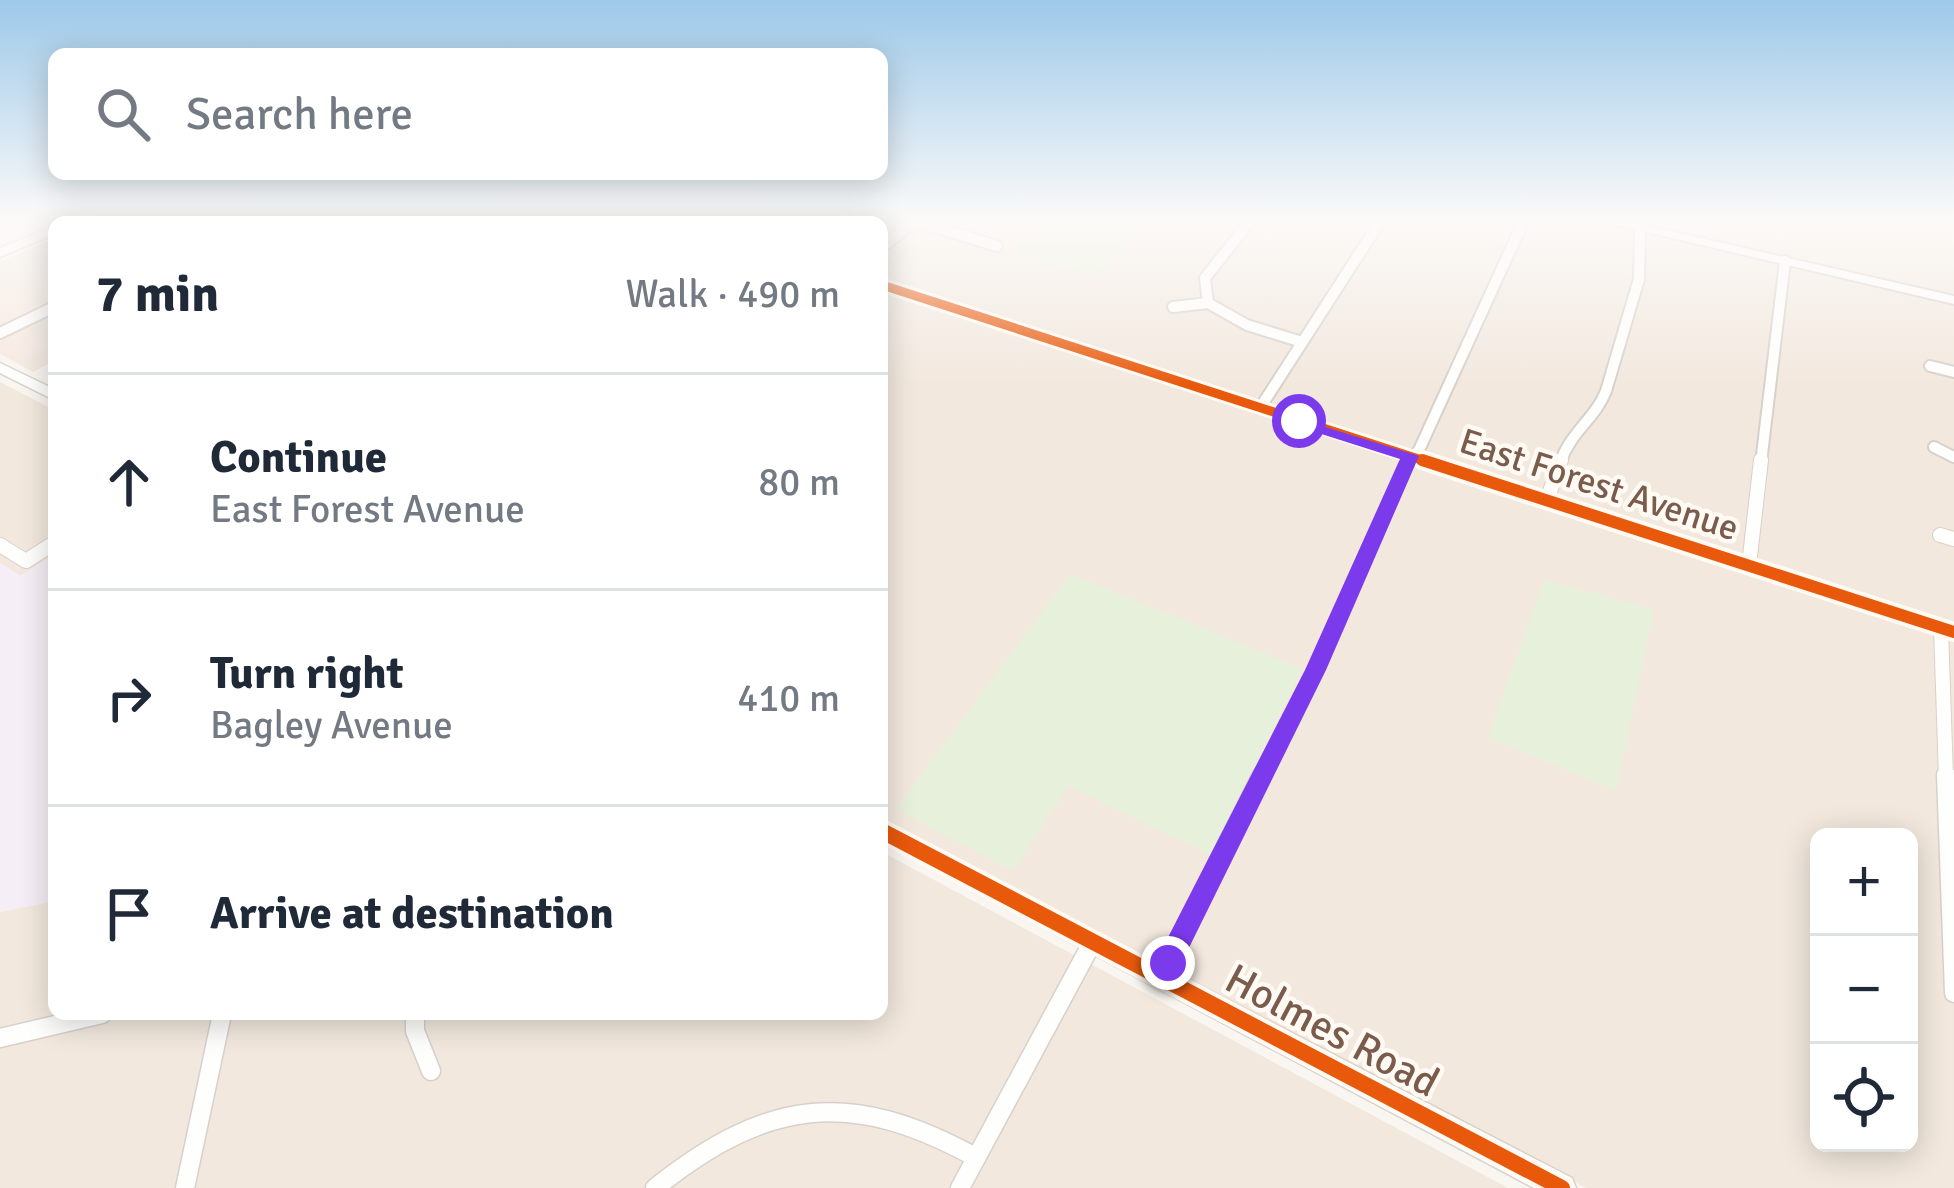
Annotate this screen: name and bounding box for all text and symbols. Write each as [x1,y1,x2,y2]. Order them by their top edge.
search box [48,48,888,180]
icon: search [90,81,156,147]
text: Search here [186,87,413,142]
text: 7 min [96,263,219,326]
text: Walk · 490 m [626,270,840,318]
route start [1272,394,1326,448]
street label: East Forest Avenue [1454,419,1744,551]
text: Continue [210,430,387,485]
icon: ahead [96,449,162,515]
text: 80 m [758,458,840,506]
text: East Forest Avenue [210,485,525,533]
text: Turn right [210,646,404,701]
icon: right [96,665,162,731]
text: 410 m [737,674,840,722]
text: Bagley Avenue [210,701,453,749]
map controls [1810,828,1918,1152]
button: + [1810,828,1918,936]
icon: arrive [96,881,162,947]
text: Arrive at destination [210,886,614,941]
route end [1141,936,1195,990]
button: − [1810,936,1918,1044]
street label: Holmes Road [1217,953,1447,1109]
button: locate [1810,1044,1918,1152]

